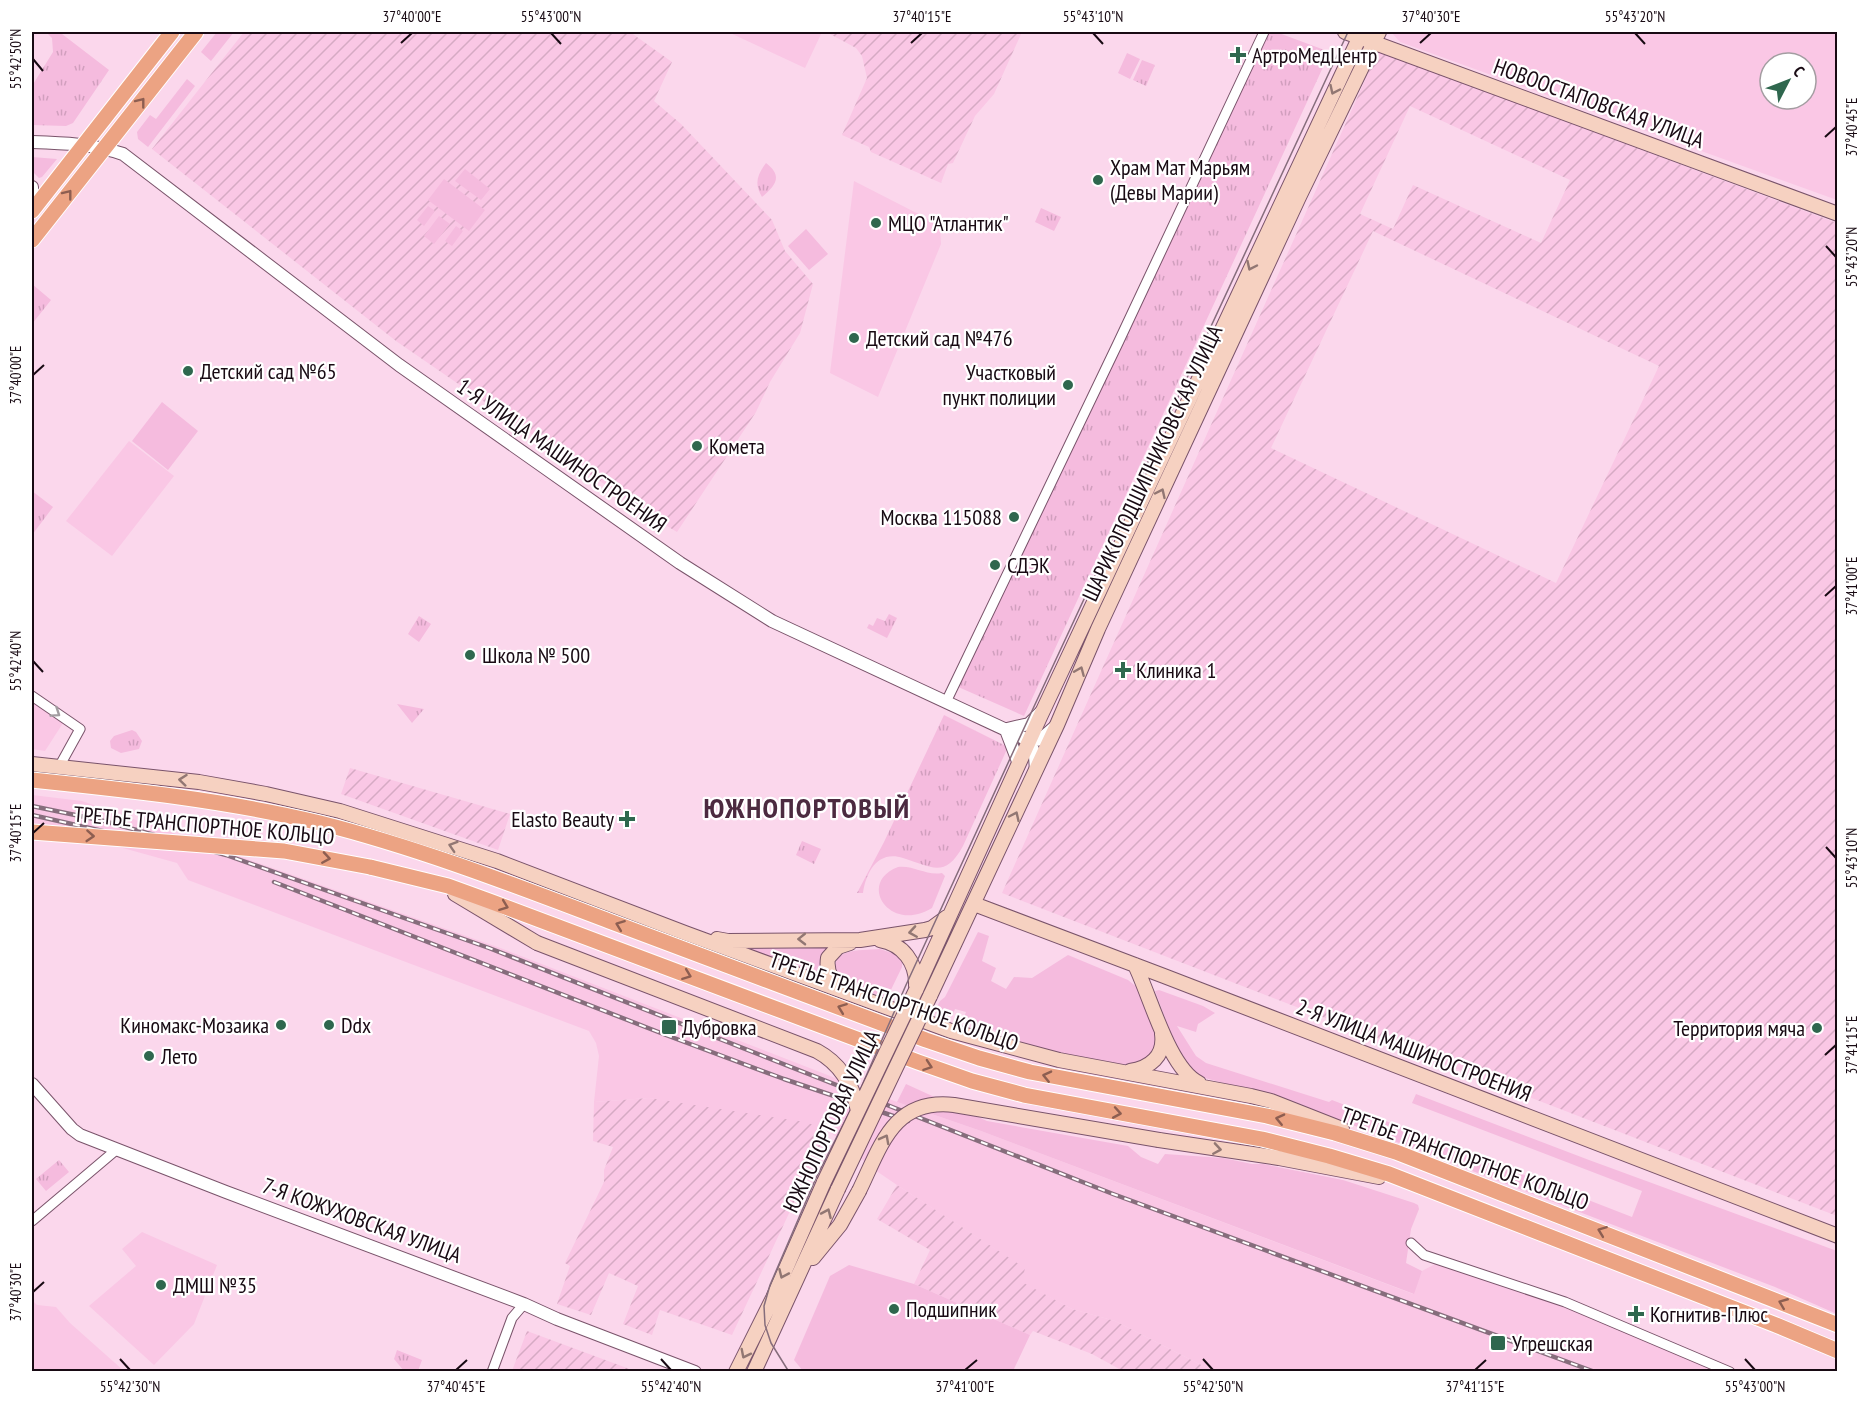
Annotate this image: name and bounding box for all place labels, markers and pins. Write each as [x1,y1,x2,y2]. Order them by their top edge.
place label: АртроМедЦентр [1252,41,1377,69]
marker: АртроМедЦентр [1229,46,1247,64]
place label: Храм Мат Марьям (Девы Марии) [1110,153,1250,206]
marker: Храм Мат Марьям (Девы Марии) [1091,173,1105,187]
place label: МЦО "Атлантик" [888,209,1009,237]
marker: МЦО "Атлантик" [869,216,883,230]
place label: Детский сад №476 [866,324,1013,352]
marker: Детский сад №476 [847,331,861,345]
place label: Детский сад №65 [200,357,337,385]
place label: Участковый пункт полиции [942,358,1056,411]
marker: Детский сад №65 [181,364,195,378]
marker: Участковый пункт полиции [1061,378,1075,392]
place label: Комета [709,432,765,460]
marker: Комета [690,439,704,453]
place label: Москва 115088 [880,503,1002,531]
marker: Москва 115088 [1007,510,1021,524]
place label: СДЭК [1007,551,1050,579]
marker: СДЭК [988,558,1002,572]
place label: Школа № 500 [482,641,590,669]
marker: Школа № 500 [463,648,477,662]
place label: Клиника 1 [1136,656,1216,684]
marker: Клиника 1 [1114,661,1132,679]
place label: Elasto Beauty [511,805,615,833]
marker: Elasto Beauty [618,810,636,828]
place label: Киномакс-Мозаика [120,1011,269,1039]
place label: Ddx [341,1011,371,1039]
place label: Дубровка [682,1013,757,1041]
place label: Территория мяча [1673,1014,1805,1042]
marker: Киномакс-Мозаика [274,1018,288,1032]
marker: Ddx [322,1018,336,1032]
marker: Дубровка [660,1018,678,1036]
marker: Территория мяча [1810,1021,1824,1035]
place label: Лето [160,1042,197,1070]
marker: Лето [142,1049,156,1063]
place label: ДМШ №35 [173,1271,257,1299]
marker: ДМШ №35 [154,1278,168,1292]
place label: Подшипник [906,1295,997,1323]
place label: Когнитив-Плюс [1650,1300,1768,1328]
marker: Подшипник [887,1302,901,1316]
marker: Когнитив-Плюс [1627,1305,1645,1323]
place label: Угрешская [1512,1329,1593,1357]
marker: Угрешская [1489,1334,1507,1352]

